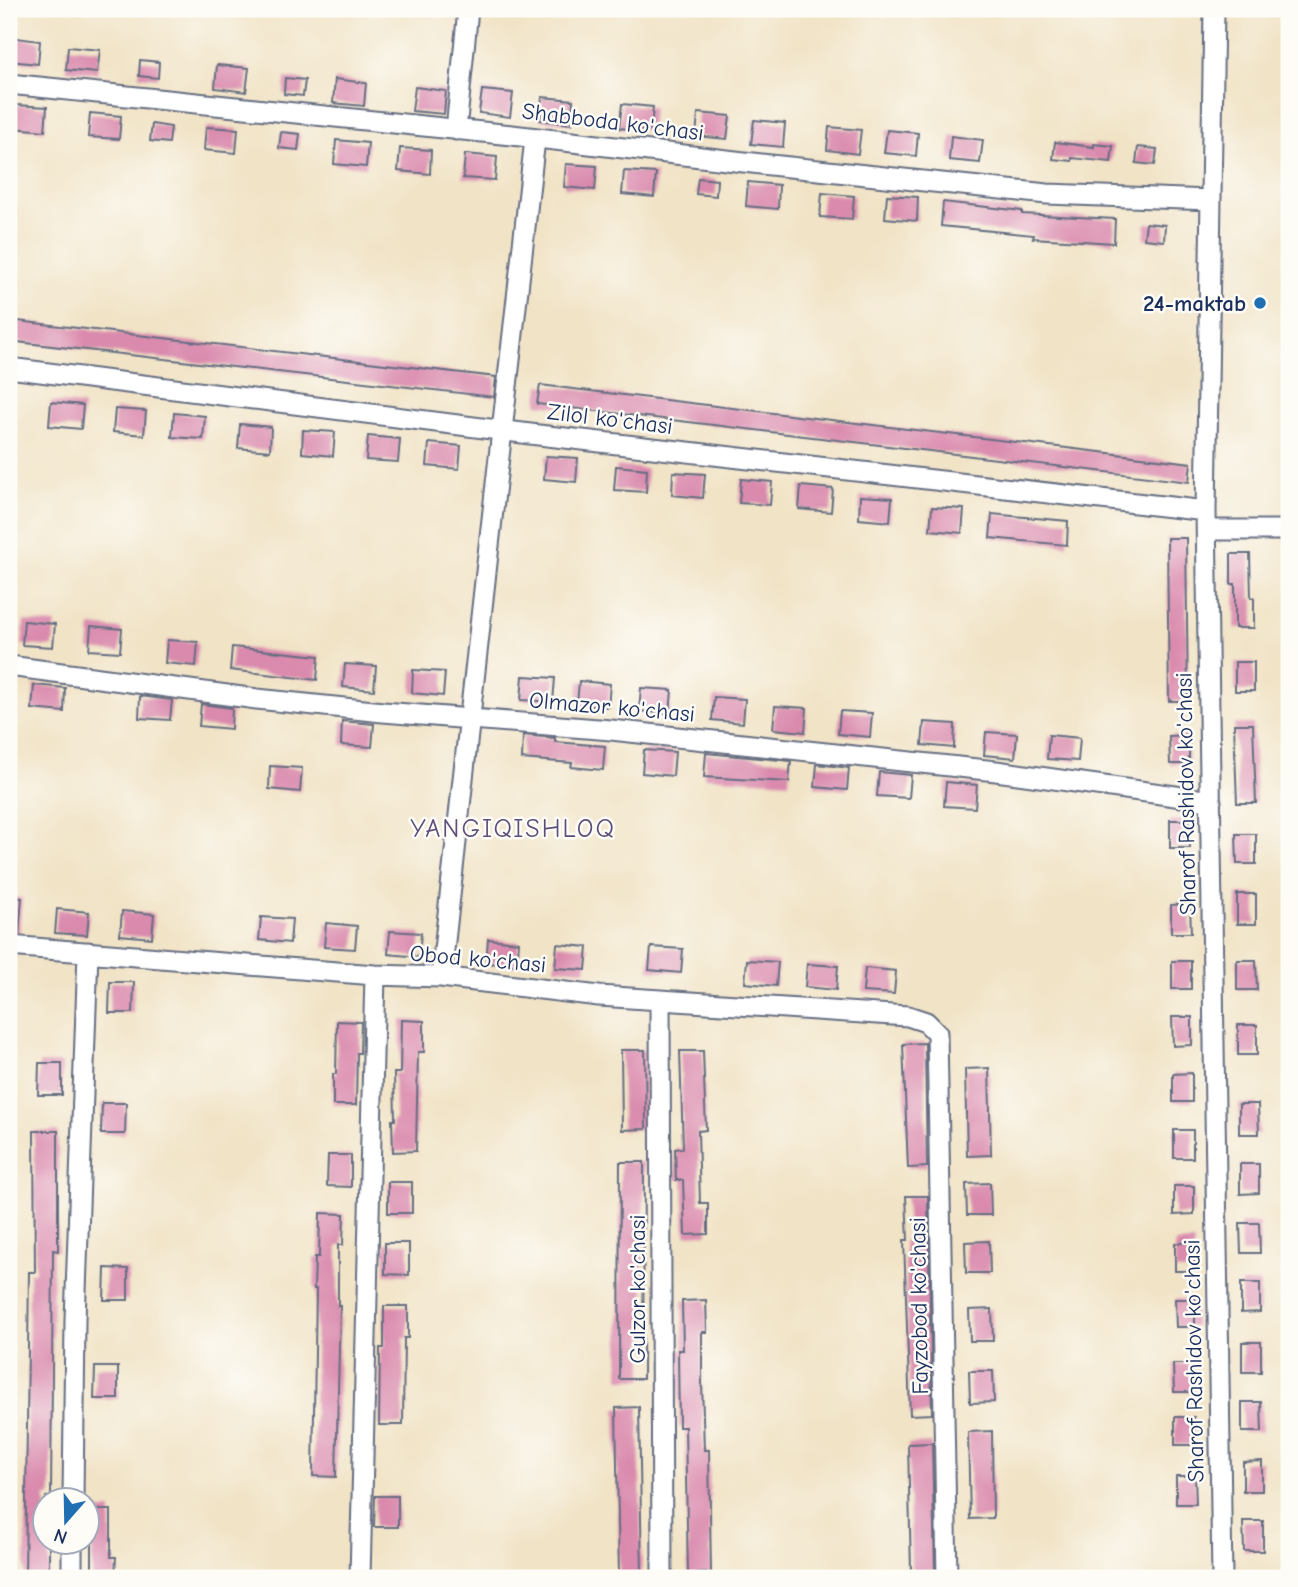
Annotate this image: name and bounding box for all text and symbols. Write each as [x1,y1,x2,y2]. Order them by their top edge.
street label: Shabboda ko'chasi [521,97,705,147]
place label: 24-maktab [1143,290,1246,317]
marker: 24-maktab [1252,295,1268,311]
street label: Zilol ko'chasi [546,398,674,440]
street label: Sharof Rashidov ko'chasi [1170,672,1202,916]
street label: Olmazor ko'chasi [528,686,696,728]
district label: YANGIQISHLOQ [410,814,616,844]
street label: Obod ko'chasi [409,940,547,978]
street label: Gulzor ko'chasi [624,1214,651,1364]
street label: Fayzobod ko'chasi [904,1217,934,1395]
street label: Sharof Rashidov ko'chasi [1178,1239,1210,1483]
north arrow [32,1486,102,1556]
text: N [51,1524,70,1548]

